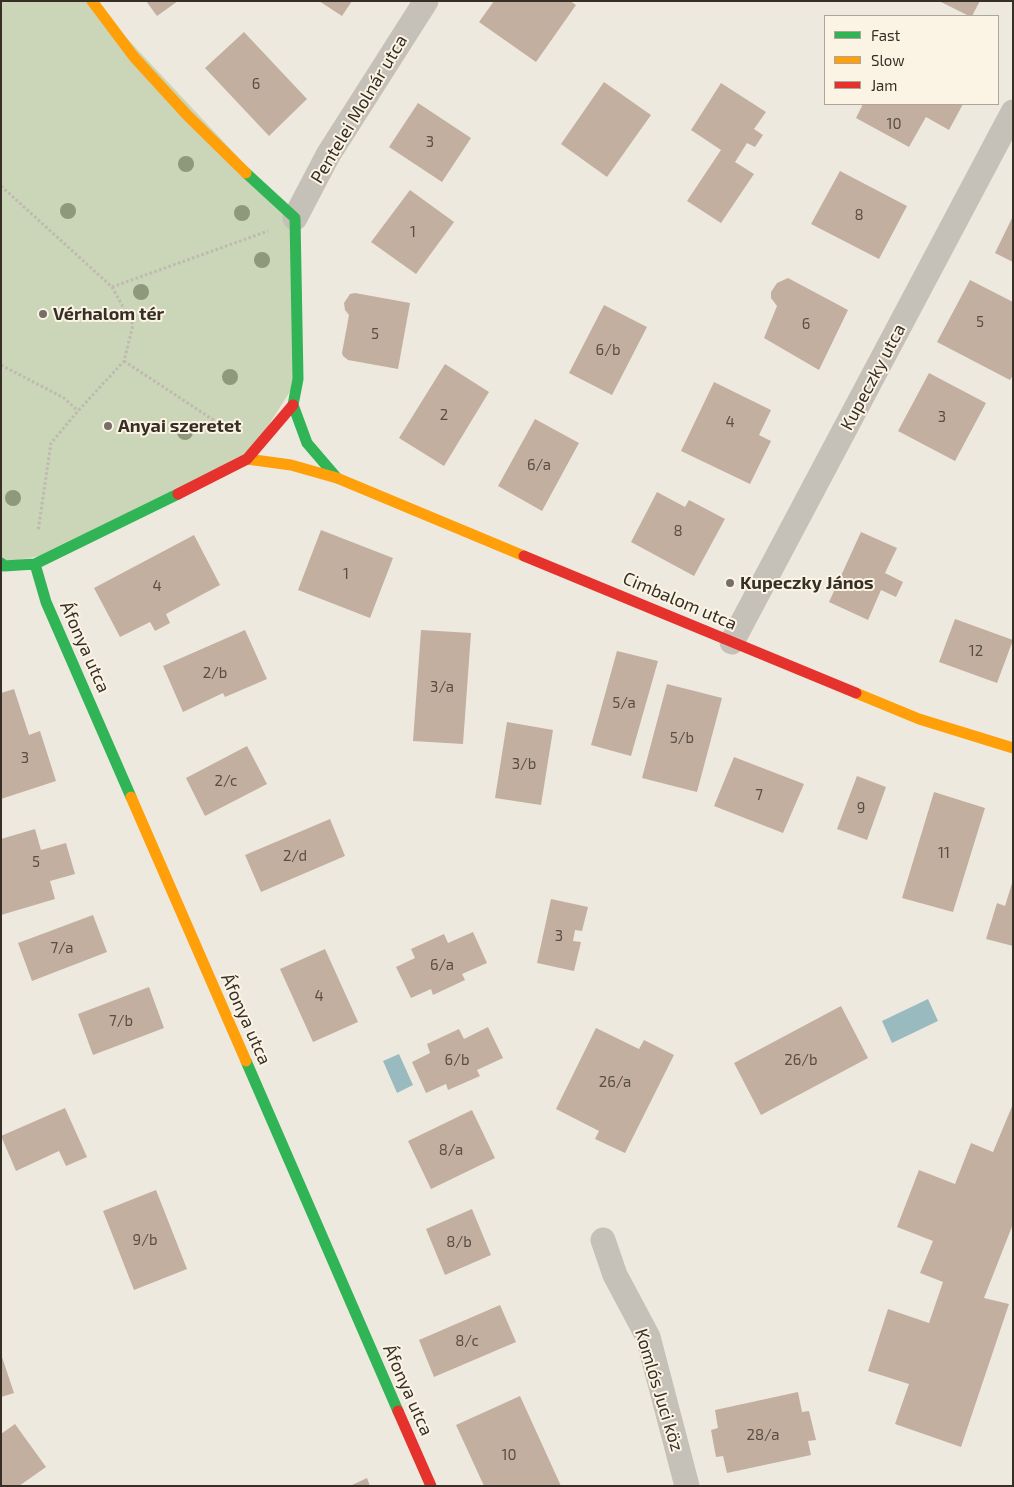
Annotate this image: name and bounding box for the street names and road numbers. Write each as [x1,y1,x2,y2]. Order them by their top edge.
street label: Pentelei Molnár utca [306,31,412,187]
street label: Kupeczky utca [836,320,910,434]
street label: Cimbalom utca [620,567,740,635]
street label: Áfonya utca [55,598,115,696]
street label: Áfonya utca [216,970,276,1068]
street label: Komlós Juci köz [630,1326,688,1454]
street label: Áfonya utca [378,1341,438,1439]

